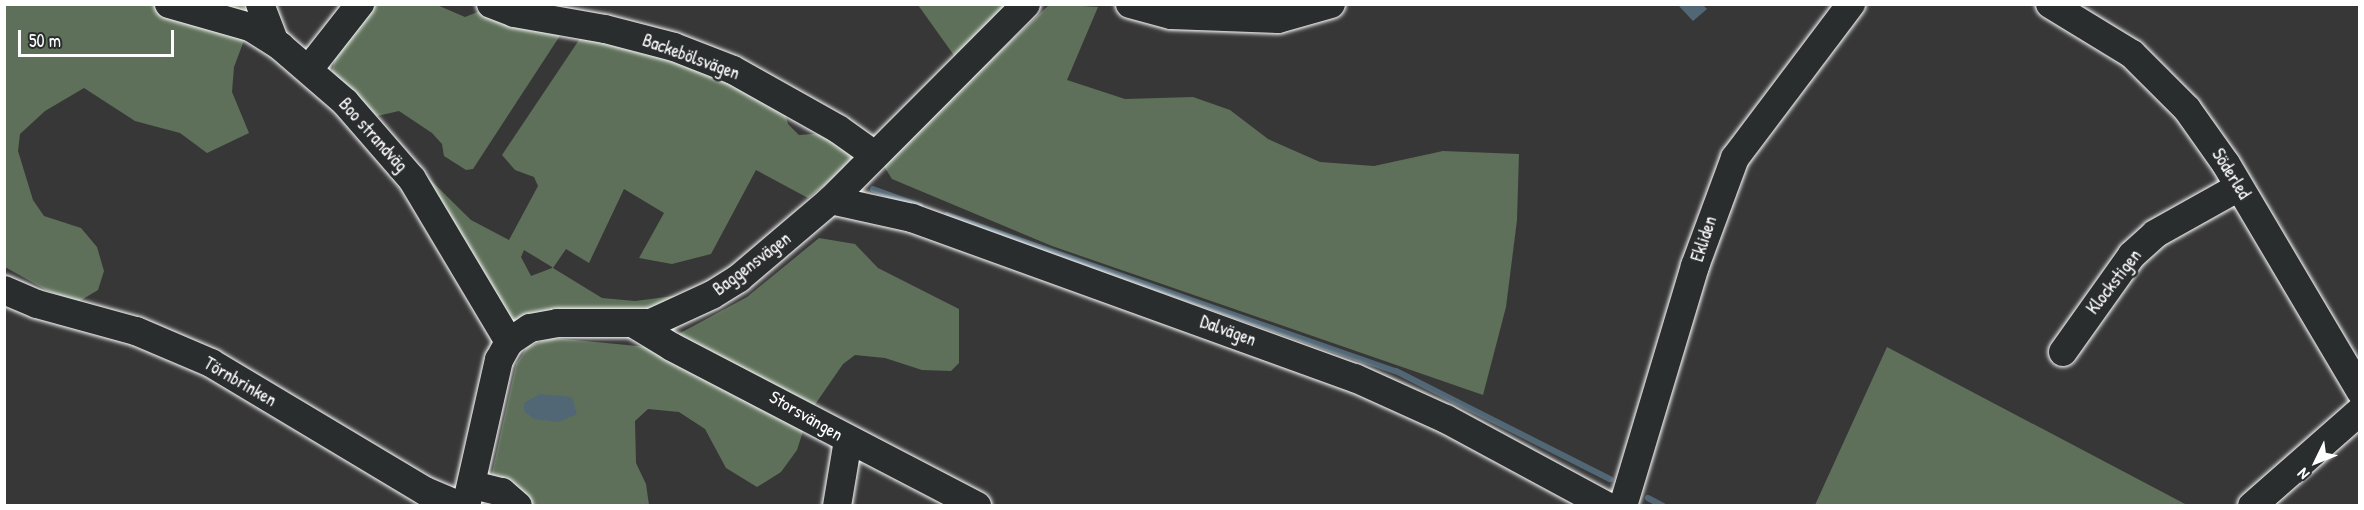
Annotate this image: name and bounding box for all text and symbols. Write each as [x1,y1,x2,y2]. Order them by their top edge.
scale bar [21,18,177,56]
text: 50 m [29,28,61,53]
street label: Backebölsvägen [639,29,743,85]
street label: Boo strandväg [334,93,412,177]
street label: Söderled [2207,145,2255,203]
street label: Ekliden [1687,214,1721,264]
street label: Baggensvägen [709,228,795,300]
street label: Klockstigen [2082,245,2146,319]
street label: Dalvägen [1197,311,1259,351]
street label: Törnbrinken [200,353,280,411]
street label: Storsvängen [765,386,847,446]
north arrow [2286,432,2346,492]
text: N [2292,464,2314,485]

